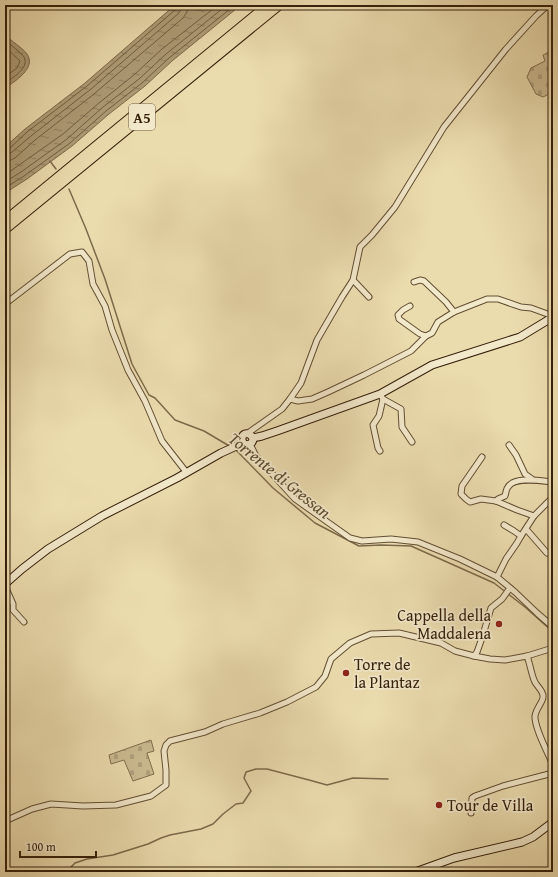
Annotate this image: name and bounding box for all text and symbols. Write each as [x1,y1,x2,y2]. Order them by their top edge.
road number: A5 [129,104,155,130]
water label: Torrente di Gressan [223,426,337,524]
place label: Cappella della Maddalena [397,603,491,645]
marker: Cappella della Maddalena [494,619,504,629]
place label: Torre de la Plantaz [354,652,419,694]
marker: Torre de la Plantaz [341,668,351,678]
place label: Tour de Villa [447,793,534,817]
marker: Tour de Villa [434,800,444,810]
scale bar [20,833,96,859]
text: 100 m [26,838,56,855]

